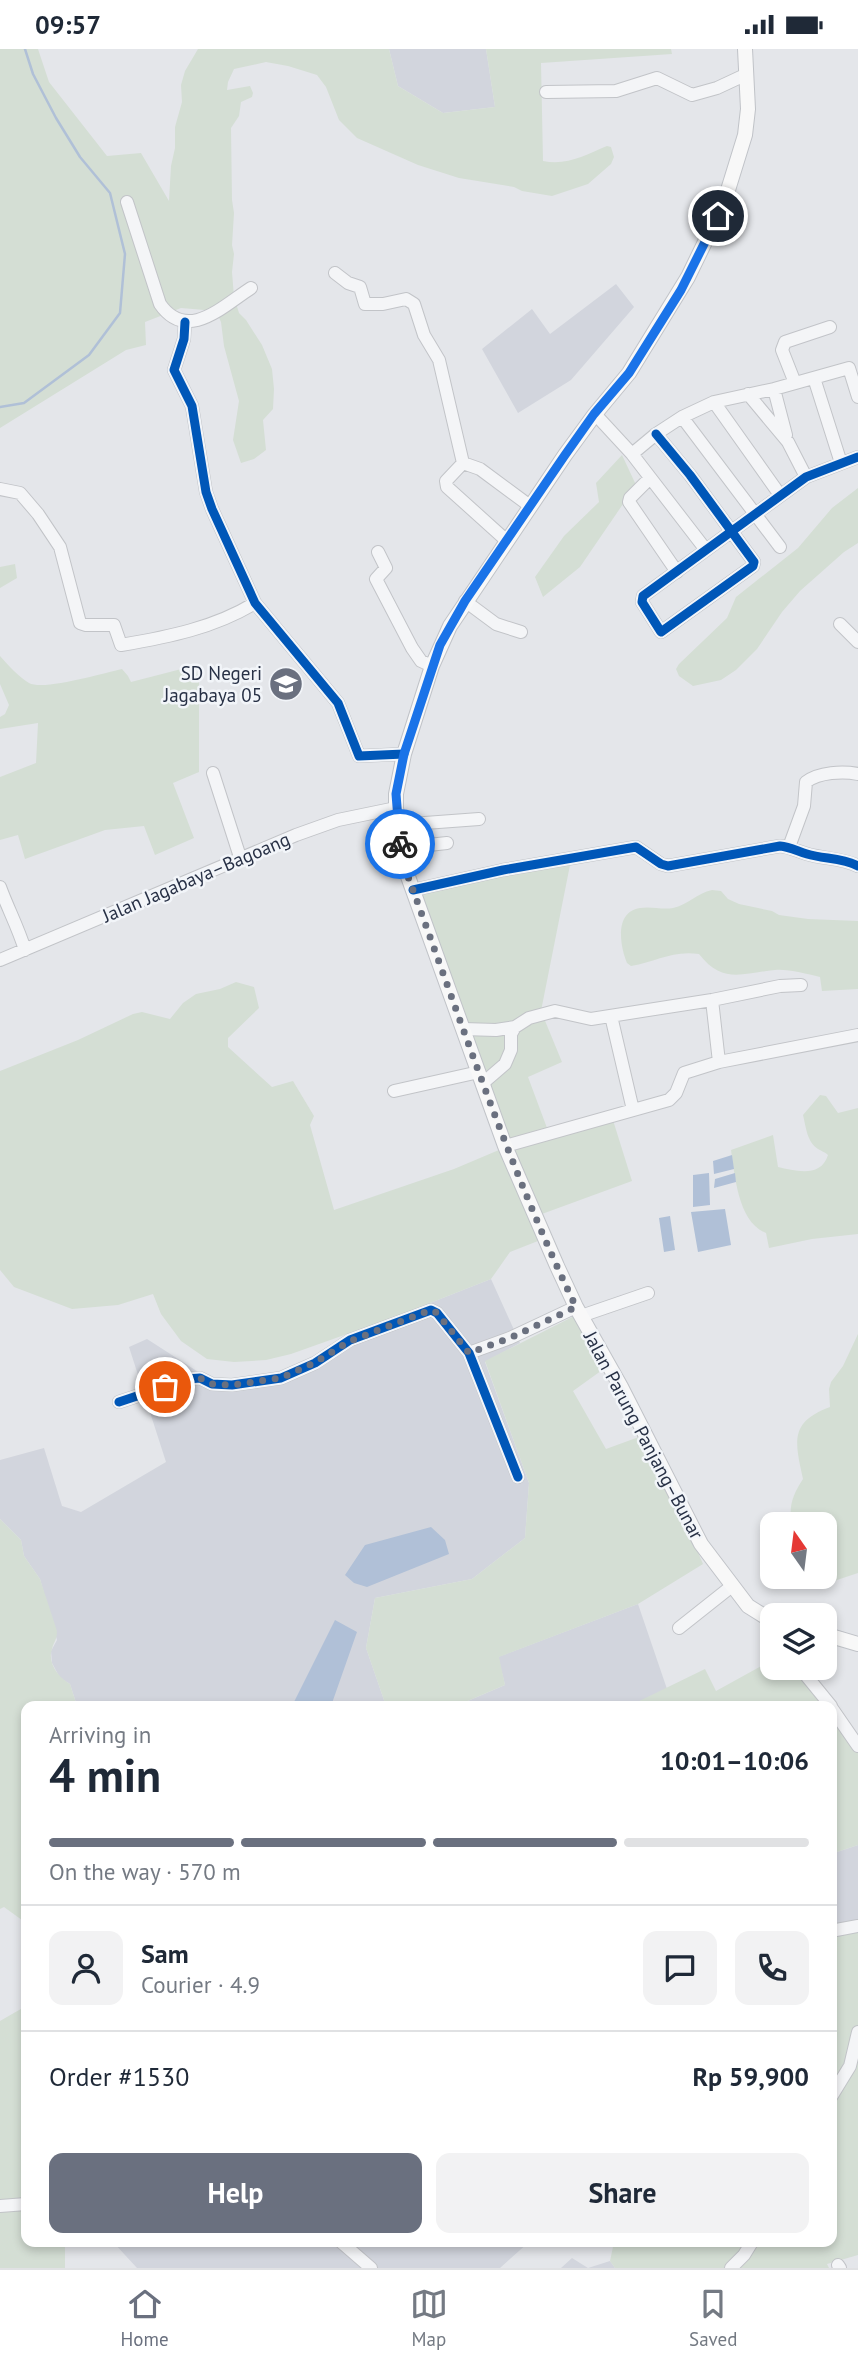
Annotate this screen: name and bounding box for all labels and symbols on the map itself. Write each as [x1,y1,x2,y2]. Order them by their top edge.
pin [688,186,748,246]
place label: SD Negeri Jagabaya 05 [163,661,262,707]
school or university icon: SD Negeri Jagabaya 05 [267,665,305,703]
courier [365,809,435,879]
street label: Jalan Jagabaya–Bagoang [98,827,293,928]
street label: Jalan Parung Panjang–Bunar [578,1326,709,1544]
pin [135,1357,195,1417]
north arrow [760,1512,836,1589]

